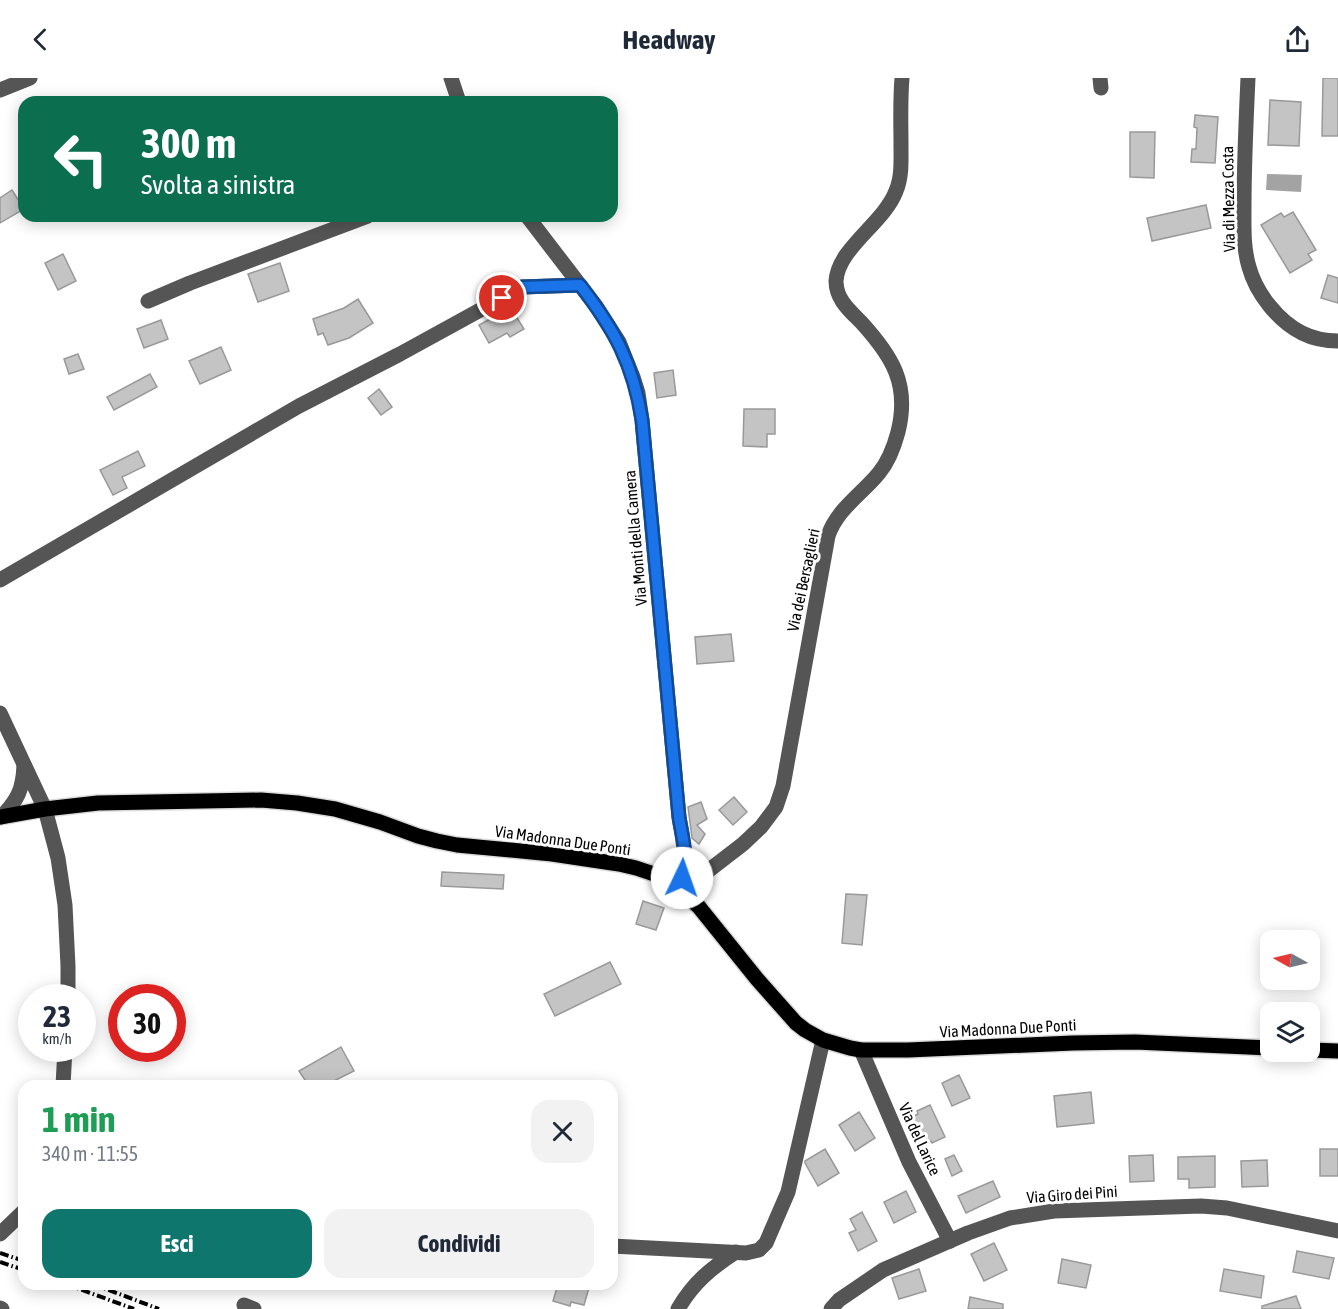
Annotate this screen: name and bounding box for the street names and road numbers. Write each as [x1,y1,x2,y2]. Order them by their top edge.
street label: Via di Mezza Costa [1218,146,1238,252]
street label: Via Monti della Camera [620,470,650,606]
street label: Via dei Bersaglieri [783,527,824,633]
street label: Via Madonna Due Ponti [494,822,632,858]
street label: Via Madonna Due Ponti [939,1015,1077,1041]
street label: Via del Larice [895,1100,945,1178]
street label: Via Giro dei Pini [1026,1182,1118,1206]

